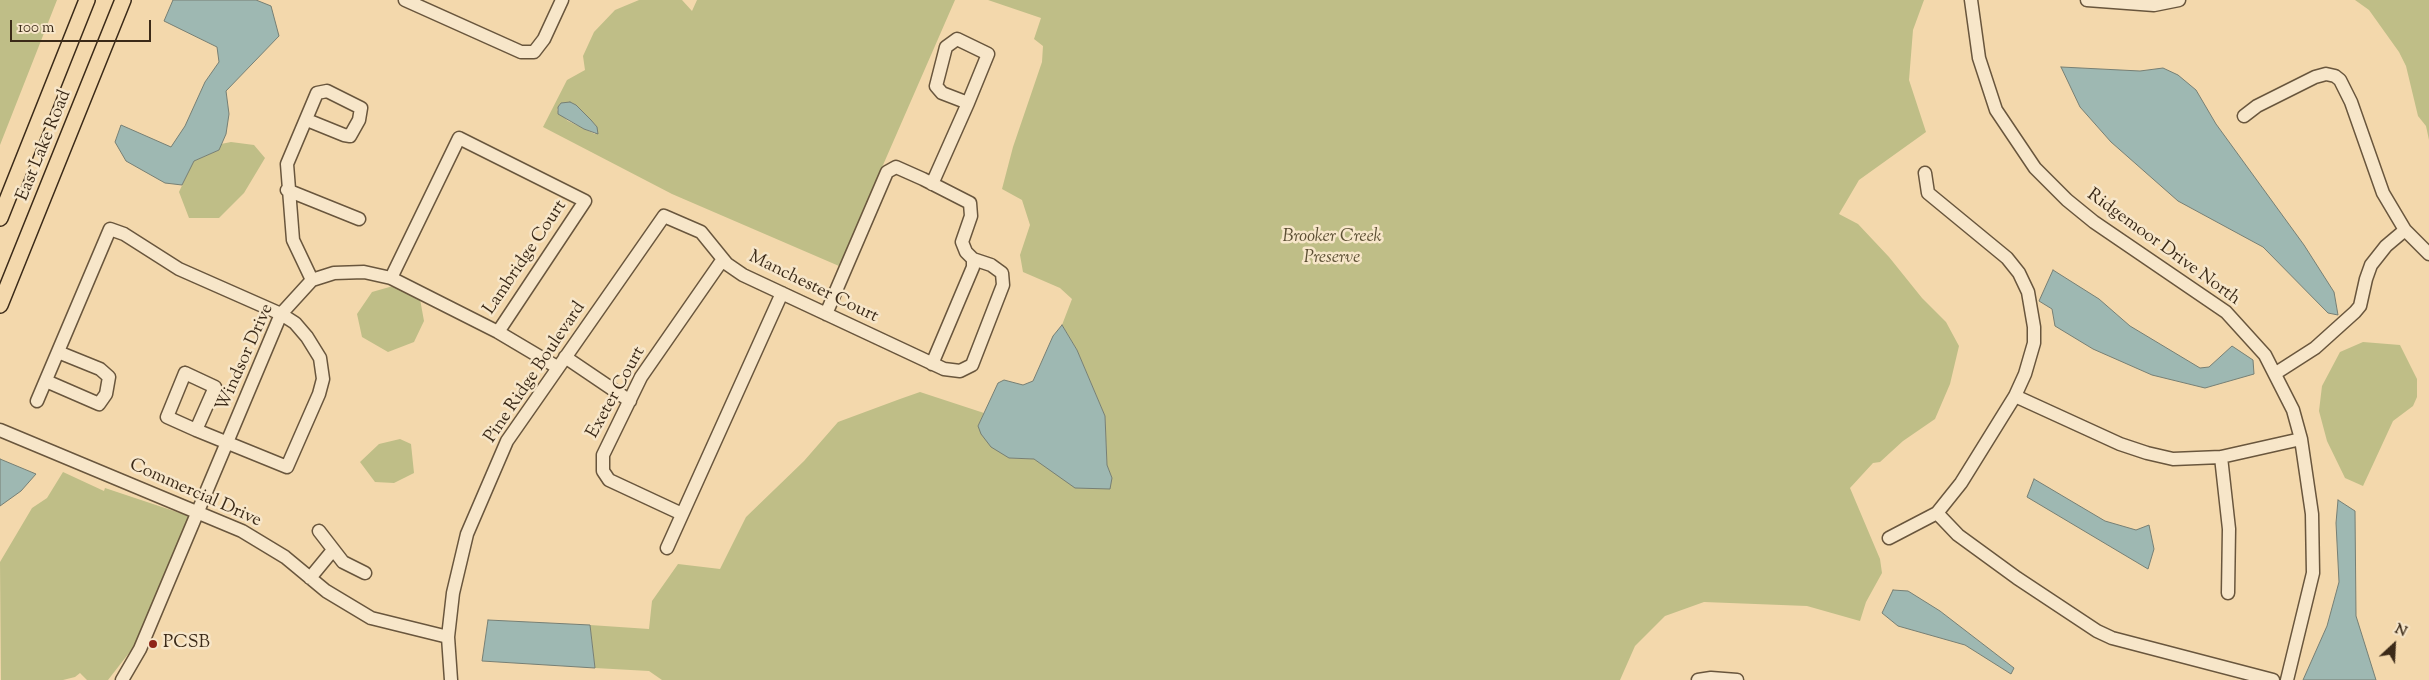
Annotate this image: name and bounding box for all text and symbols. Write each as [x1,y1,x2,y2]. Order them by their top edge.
scale bar [12,10,154,42]
text: 100 m [18,18,54,39]
street label: East Lake Road [13,87,77,205]
street label: Ridgemoor Drive North [2082,185,2244,311]
street label: Lambridge Court [480,197,572,319]
park label: Brooker Creek Preserve [1282,227,1382,270]
street label: Manchester Court [745,247,881,329]
street label: Pine Ridge Boulevard [481,298,591,448]
street label: Windsor Drive [213,301,279,415]
street label: Exeter Court [583,344,651,442]
street label: Commercial Drive [126,455,264,533]
north arrow [2369,620,2419,670]
text: N [2391,620,2410,643]
place label: PCSB [163,633,210,655]
marker: PCSB [147,638,159,650]

